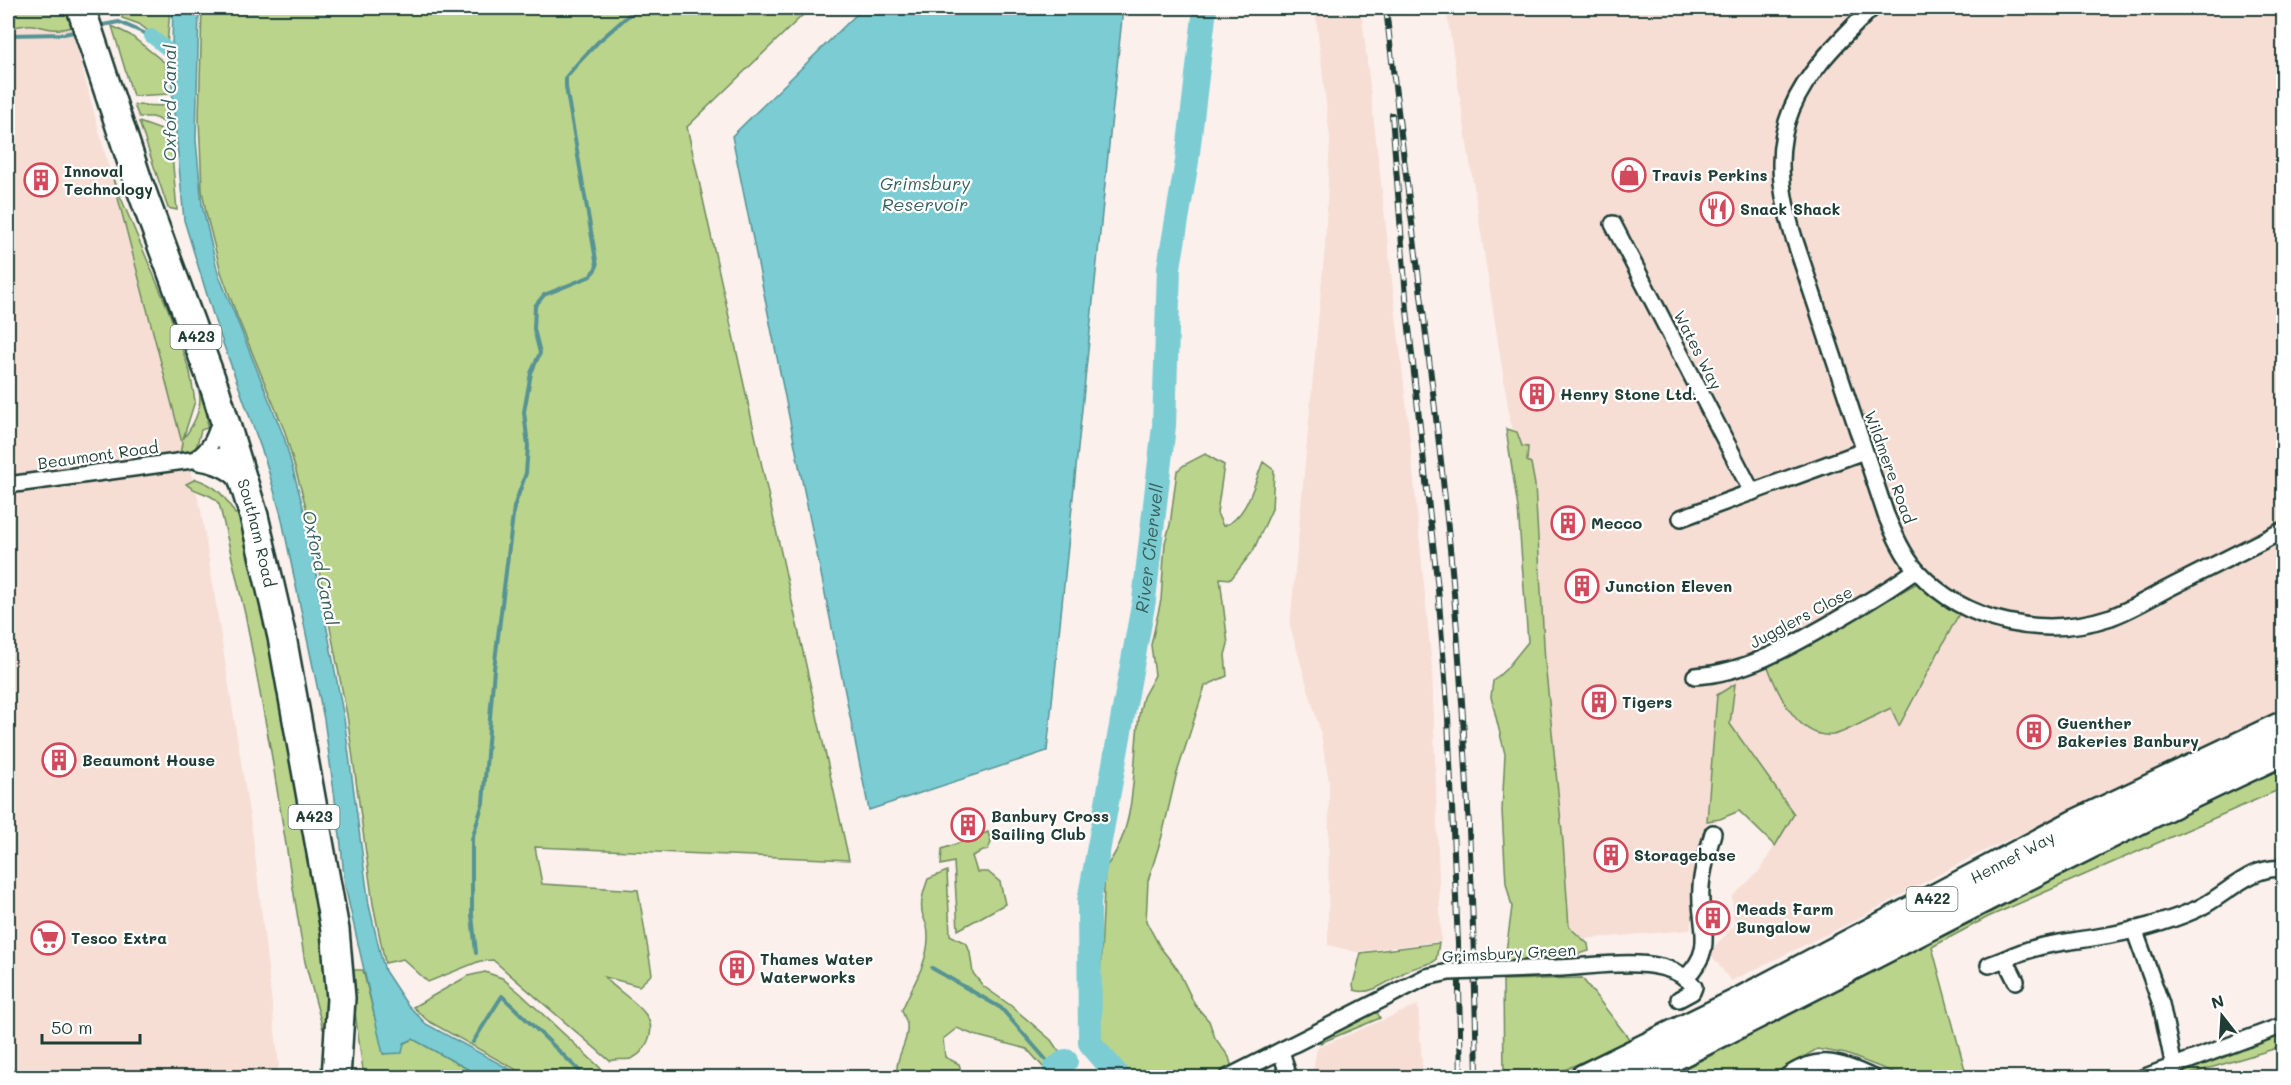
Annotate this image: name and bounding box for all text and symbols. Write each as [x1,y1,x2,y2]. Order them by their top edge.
water label: Oxford Canal [157,44,181,162]
shop icon: Travis Perkins [1611,157,1647,193]
place label: Innoval Technology [64,160,153,199]
building icon: Innoval Technology [23,162,59,198]
place label: Travis Perkins [1652,164,1768,185]
water label: Grimsbury Reservoir [880,171,971,216]
restaurant icon: Snack Shack [1699,191,1735,227]
place label: Snack Shack [1740,198,1840,219]
street label: Wates Way [1670,307,1727,393]
road number: A423 [170,325,222,349]
building icon: Henry Stone Ltd. [1519,376,1555,412]
place label: Henry Stone Ltd. [1560,383,1697,404]
street label: Wildmere Road [1860,407,1921,526]
street label: Beaumont Road [36,436,160,473]
street label: Southam Road [233,476,281,589]
water label: River Cherwell [1129,482,1168,615]
building icon: Mecco [1550,505,1586,541]
water label: Oxford Canal [297,508,345,628]
place label: Mecco [1591,512,1643,533]
building icon: Junction Eleven [1564,568,1600,604]
place label: Junction Eleven [1605,575,1732,596]
street label: Jugglers Close [1746,581,1856,652]
building icon: Tigers [1581,684,1617,720]
place label: Tigers [1622,691,1672,712]
place label: Guenther Bakeries Banbury [2057,712,2199,751]
building icon: Guenther Bakeries Banbury [2016,714,2052,750]
building icon: Beaumont House [41,742,77,778]
place label: Beaumont House [82,749,215,770]
road number: A423 [288,805,340,829]
place label: Banbury Cross Sailing Club [991,805,1109,844]
building icon: Banbury Cross Sailing Club [950,807,986,843]
street label: Hennef Way [1966,826,2058,888]
building icon: Storagebase [1593,837,1629,873]
place label: Storagebase [1634,844,1736,865]
road number: A422 [1906,887,1958,911]
place label: Meads Farm Bungalow [1736,898,1833,937]
building icon: Meads Farm Bungalow [1695,900,1731,936]
supermarket icon: Tesco Extra [30,920,66,956]
place label: Tesco Extra [71,927,167,948]
street label: Grimsbury Green [1441,938,1577,967]
place label: Thames Water Waterworks [760,948,873,987]
building icon: Thames Water Waterworks [719,950,755,986]
north arrow [2192,986,2252,1046]
text: N [2209,989,2226,1013]
scale bar [42,1007,140,1045]
text: 50 m [51,1015,93,1039]

